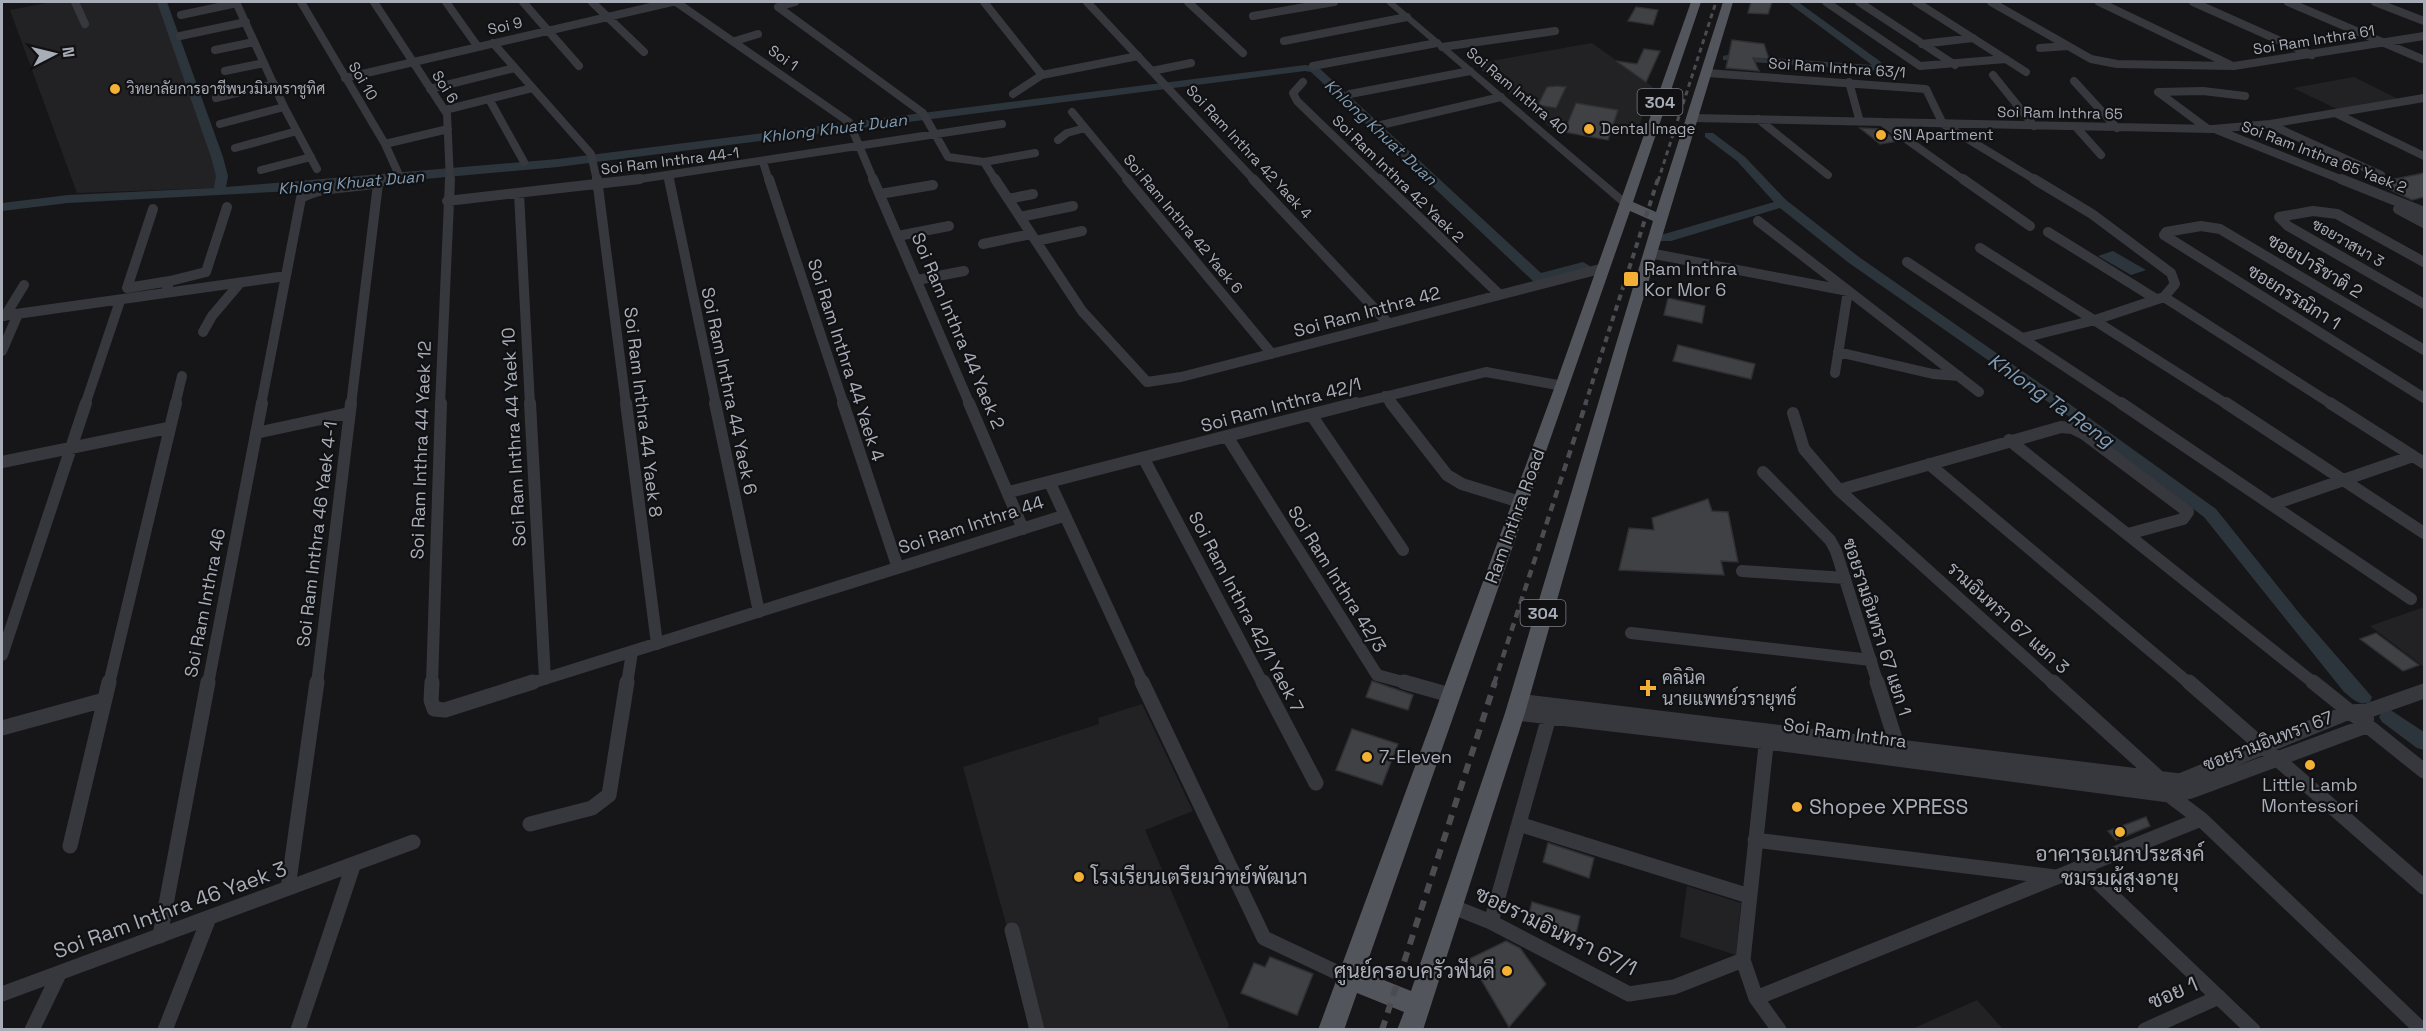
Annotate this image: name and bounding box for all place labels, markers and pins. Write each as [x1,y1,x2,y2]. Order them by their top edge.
place label: วิทยาลัยการอาชีพนวมินทราชูทิศ [127,79,325,99]
marker: วิทยาลัยการอาชีพนวมินทราชูทิศ [108,82,122,96]
place label: Dental Image [1601,119,1695,138]
marker: Dental Image [1582,122,1596,136]
place label: SN Apartment [1893,125,1994,144]
marker: SN Apartment [1874,128,1888,142]
place label: Ram Inthra Kor Mor 6 [1644,257,1737,301]
marker: Ram Inthra Kor Mor 6 [1622,270,1640,288]
place label: คลินิค นายแพทย์วรายุทธ์ [1662,666,1797,711]
marker: คลินิค นายแพทย์วรายุทธ์ [1639,679,1657,697]
place label: 7-Eleven [1379,745,1452,768]
marker: 7-Eleven [1360,750,1374,764]
marker: Little Lamb Montessori [2303,758,2317,772]
place label: Little Lamb Montessori [2261,773,2359,817]
place label: Shopee XPRESS [1809,793,1968,820]
marker: Shopee XPRESS [1790,800,1804,814]
marker: อาคารอเนกประสงค์ ชมรมผู้สูงอายุ [2113,825,2127,839]
place label: อาคารอเนกประสงค์ ชมรมผู้สูงอายุ [2035,840,2205,893]
place label: โรงเรียนเตรียมวิทย์พัฒนา [1090,863,1308,890]
marker: โรงเรียนเตรียมวิทย์พัฒนา [1072,870,1086,884]
place label: ศูนย์ครอบครัวฟันดี [1334,957,1495,986]
marker: ศูนย์ครอบครัวฟันดี [1500,964,1514,978]

